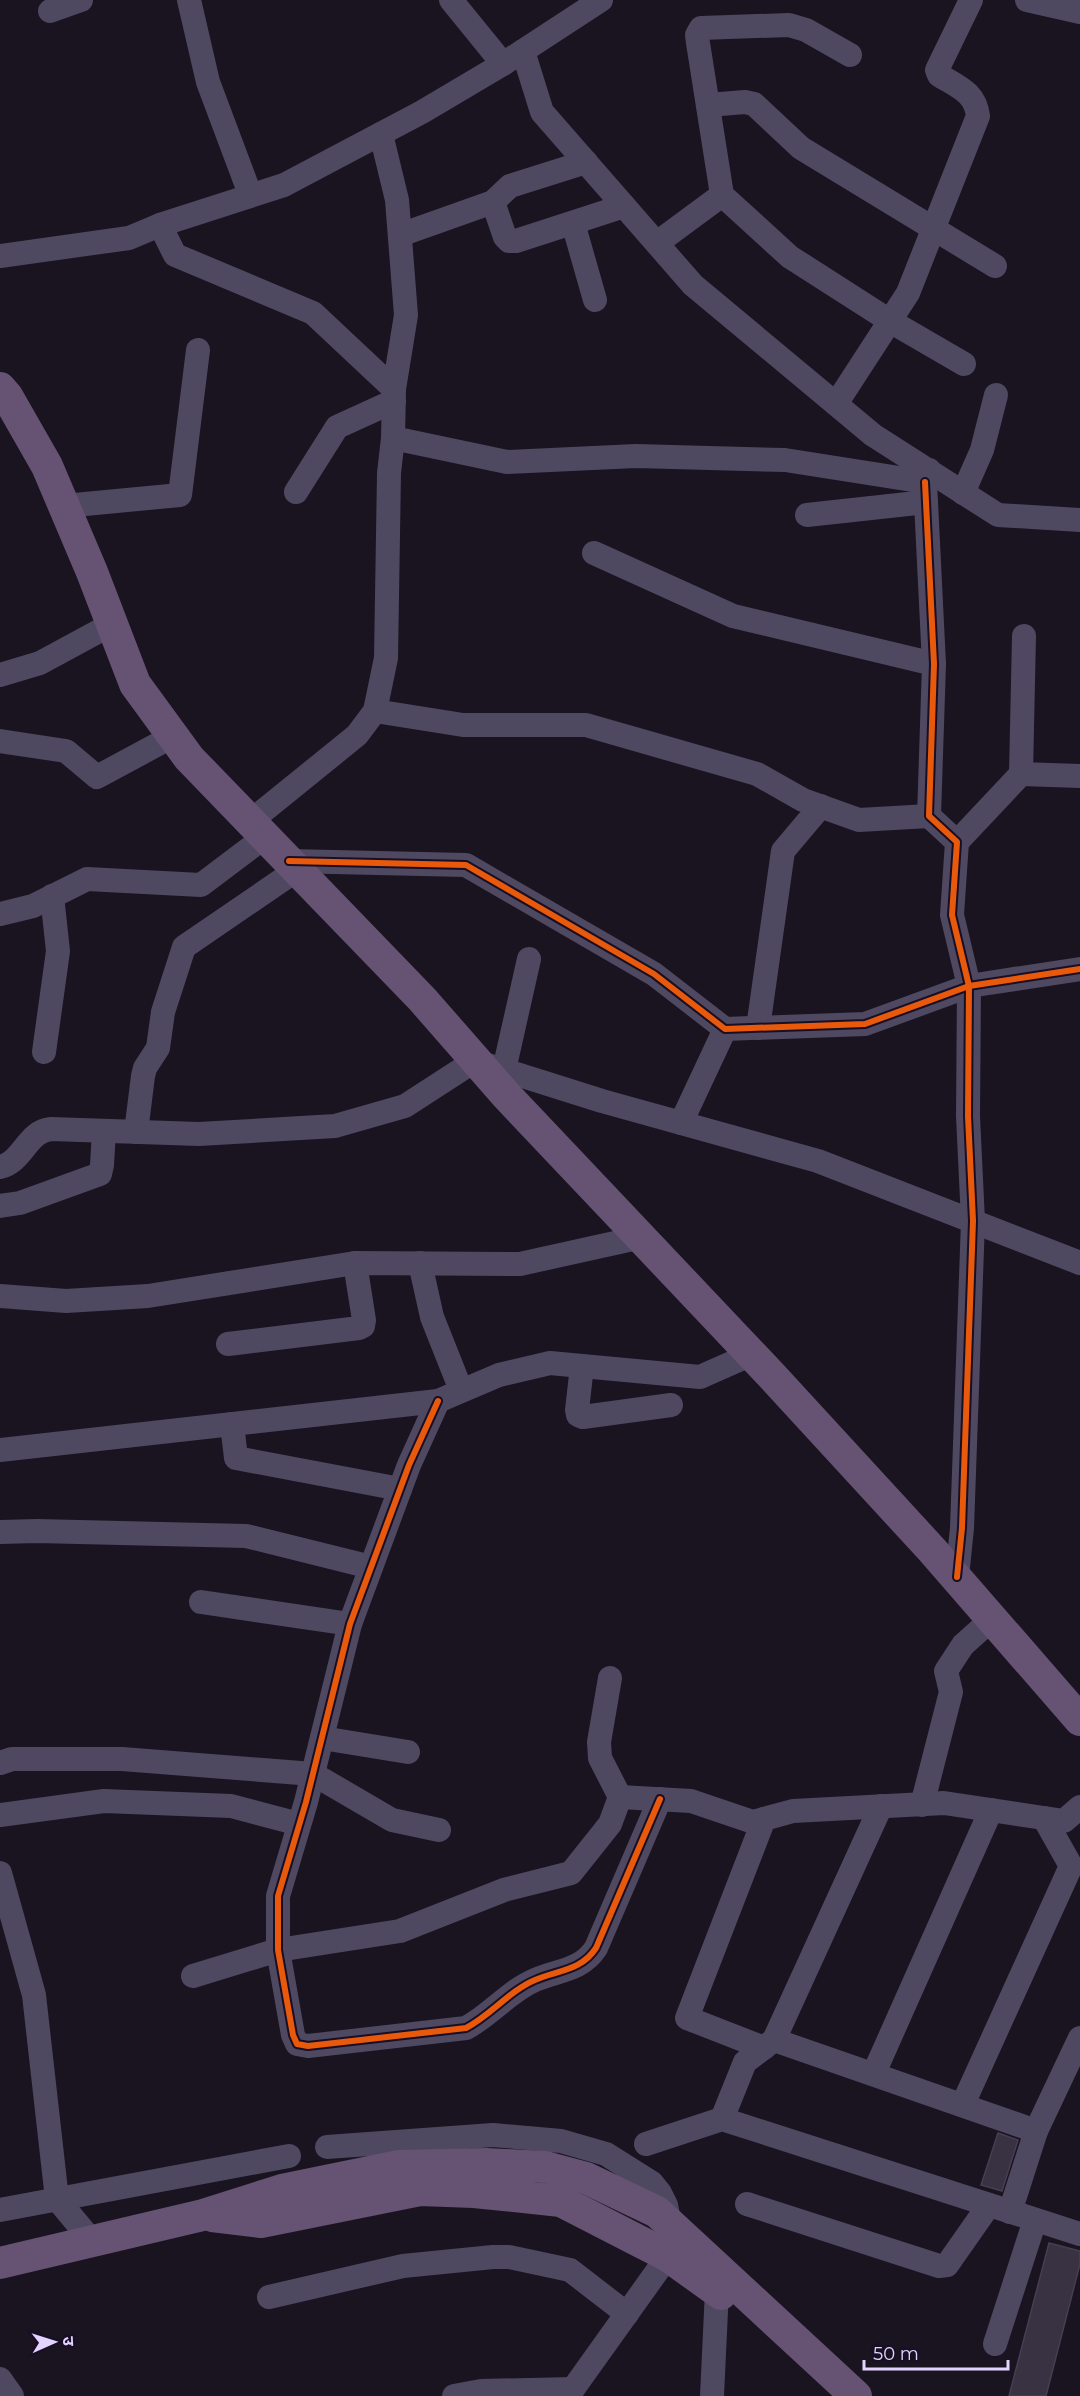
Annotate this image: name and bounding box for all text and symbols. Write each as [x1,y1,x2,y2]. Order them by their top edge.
north arrow [24,2312,84,2372]
scale bar [864,2333,1008,2371]
text: उ [59,2336,78,2347]
text: 50 m [873,2343,919,2365]

